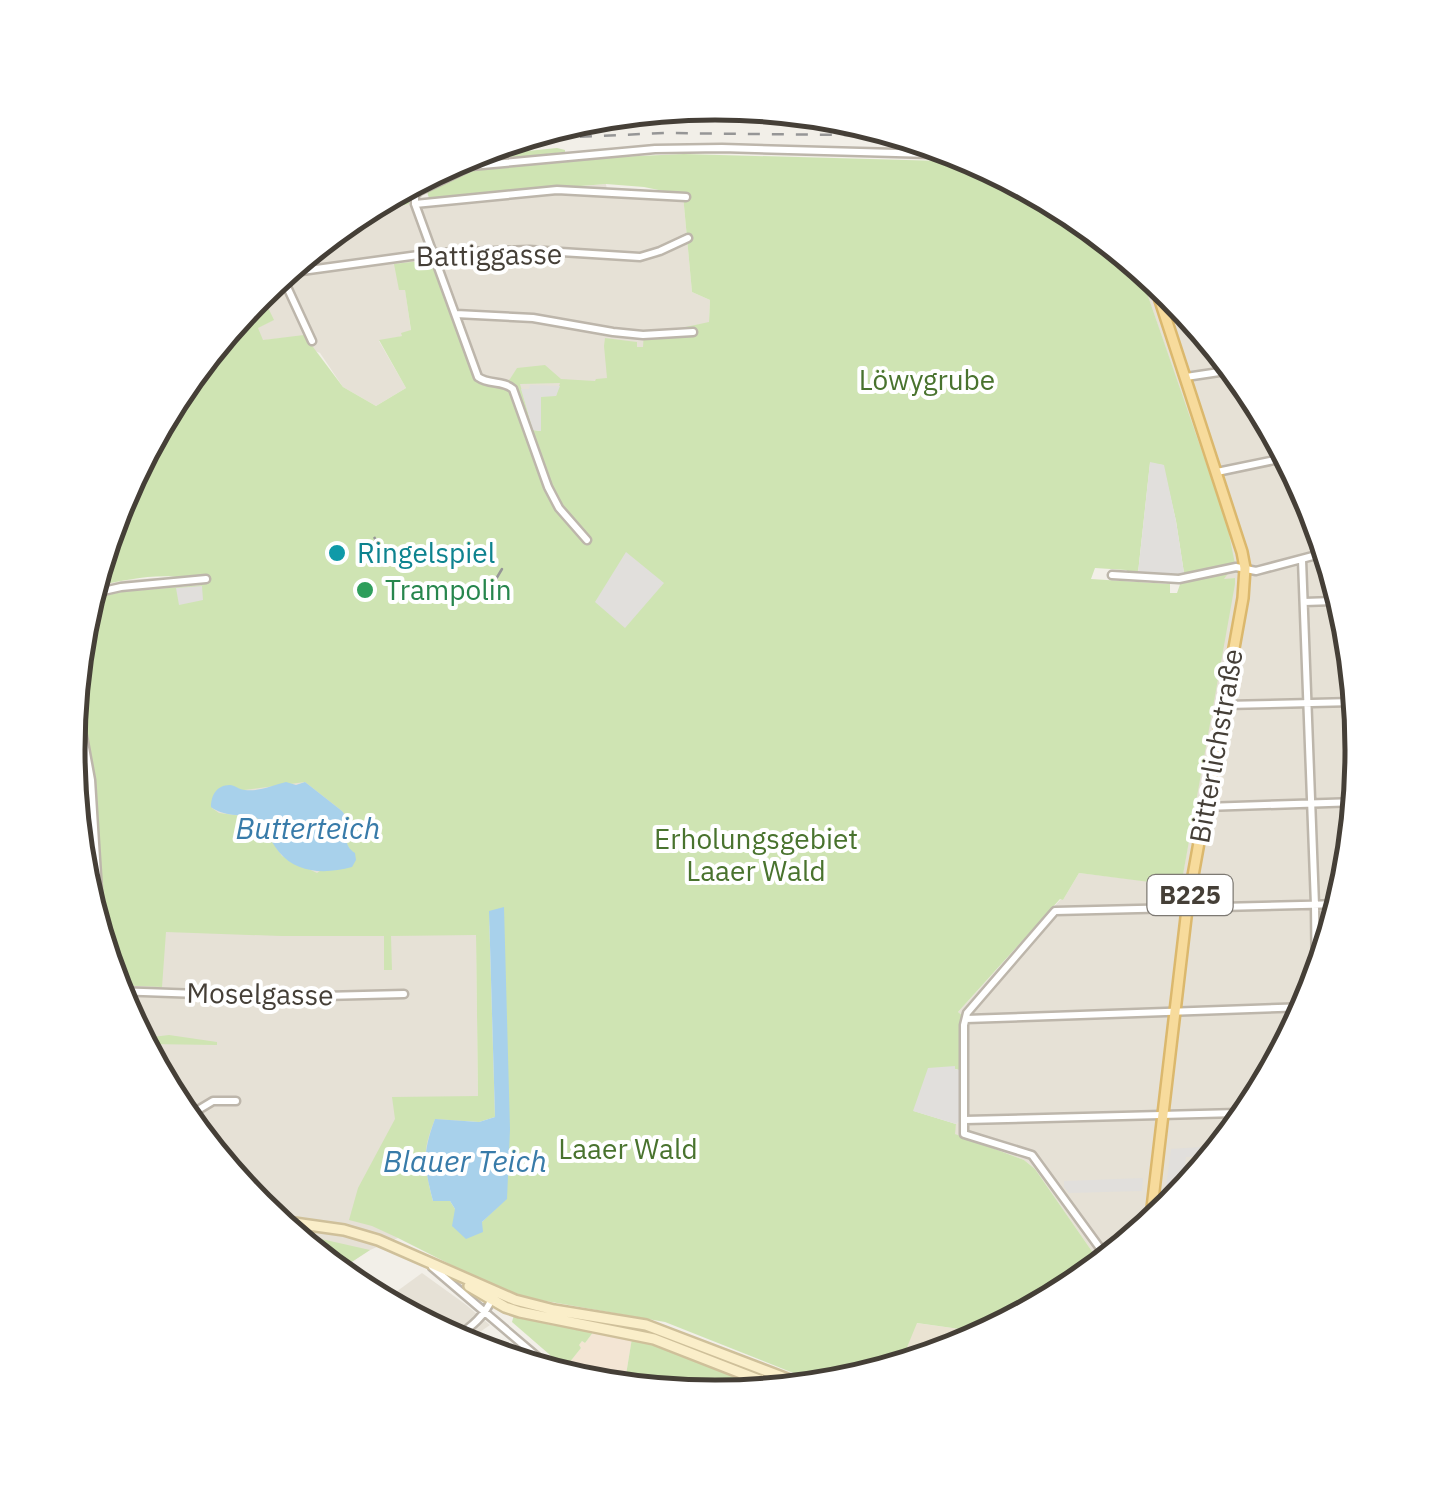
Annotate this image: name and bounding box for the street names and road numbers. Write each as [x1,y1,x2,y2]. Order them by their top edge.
street label: Battiggasse [415,235,563,274]
street label: Bitterlichstraße [1180,646,1251,846]
road number: B225 [1148,875,1232,915]
street label: Moselgasse [186,974,334,1013]

